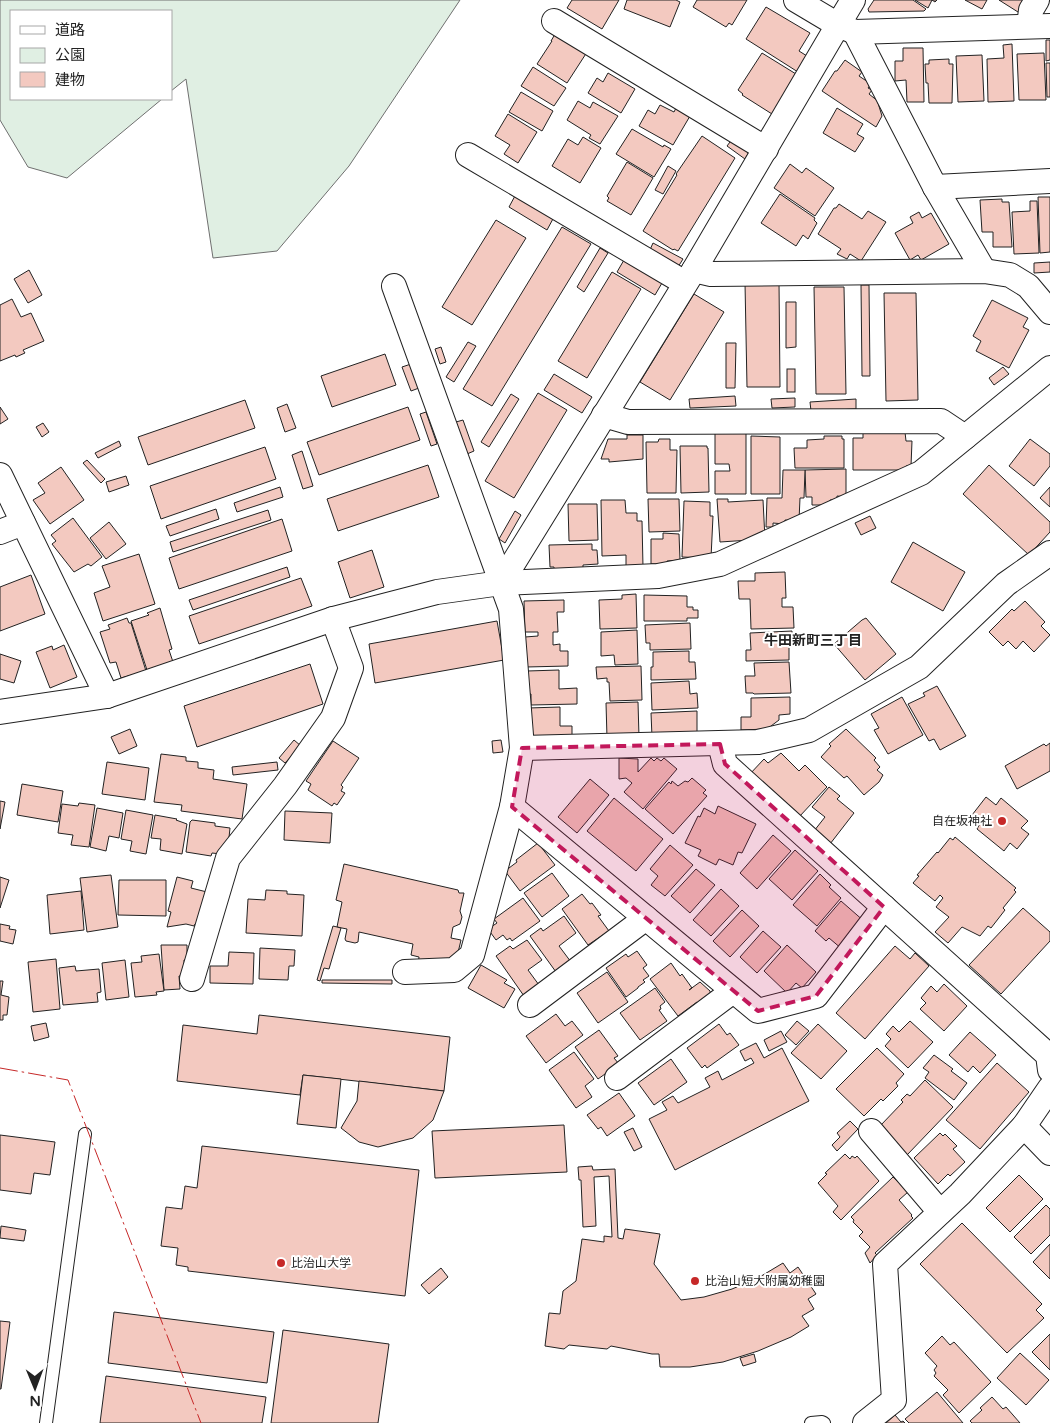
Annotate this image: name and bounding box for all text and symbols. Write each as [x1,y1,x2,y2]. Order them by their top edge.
legend [10,10,172,100]
text: 道路 [55,21,85,39]
text: 公園 [55,46,85,64]
text: 建物 [55,71,85,89]
district label: 牛田新町三丁目 [764,632,862,649]
place label: 自在坂神社 [932,814,992,828]
marker: 自在坂神社 [996,815,1008,827]
place label: 比治山大学 [291,1256,351,1270]
marker: 比治山大学 [275,1257,287,1269]
place label: 比治山短大附属幼稚園 [705,1274,825,1288]
marker: 比治山短大附属幼稚園 [689,1275,701,1287]
north arrow [10,1363,60,1413]
text: N [29,1392,41,1409]

